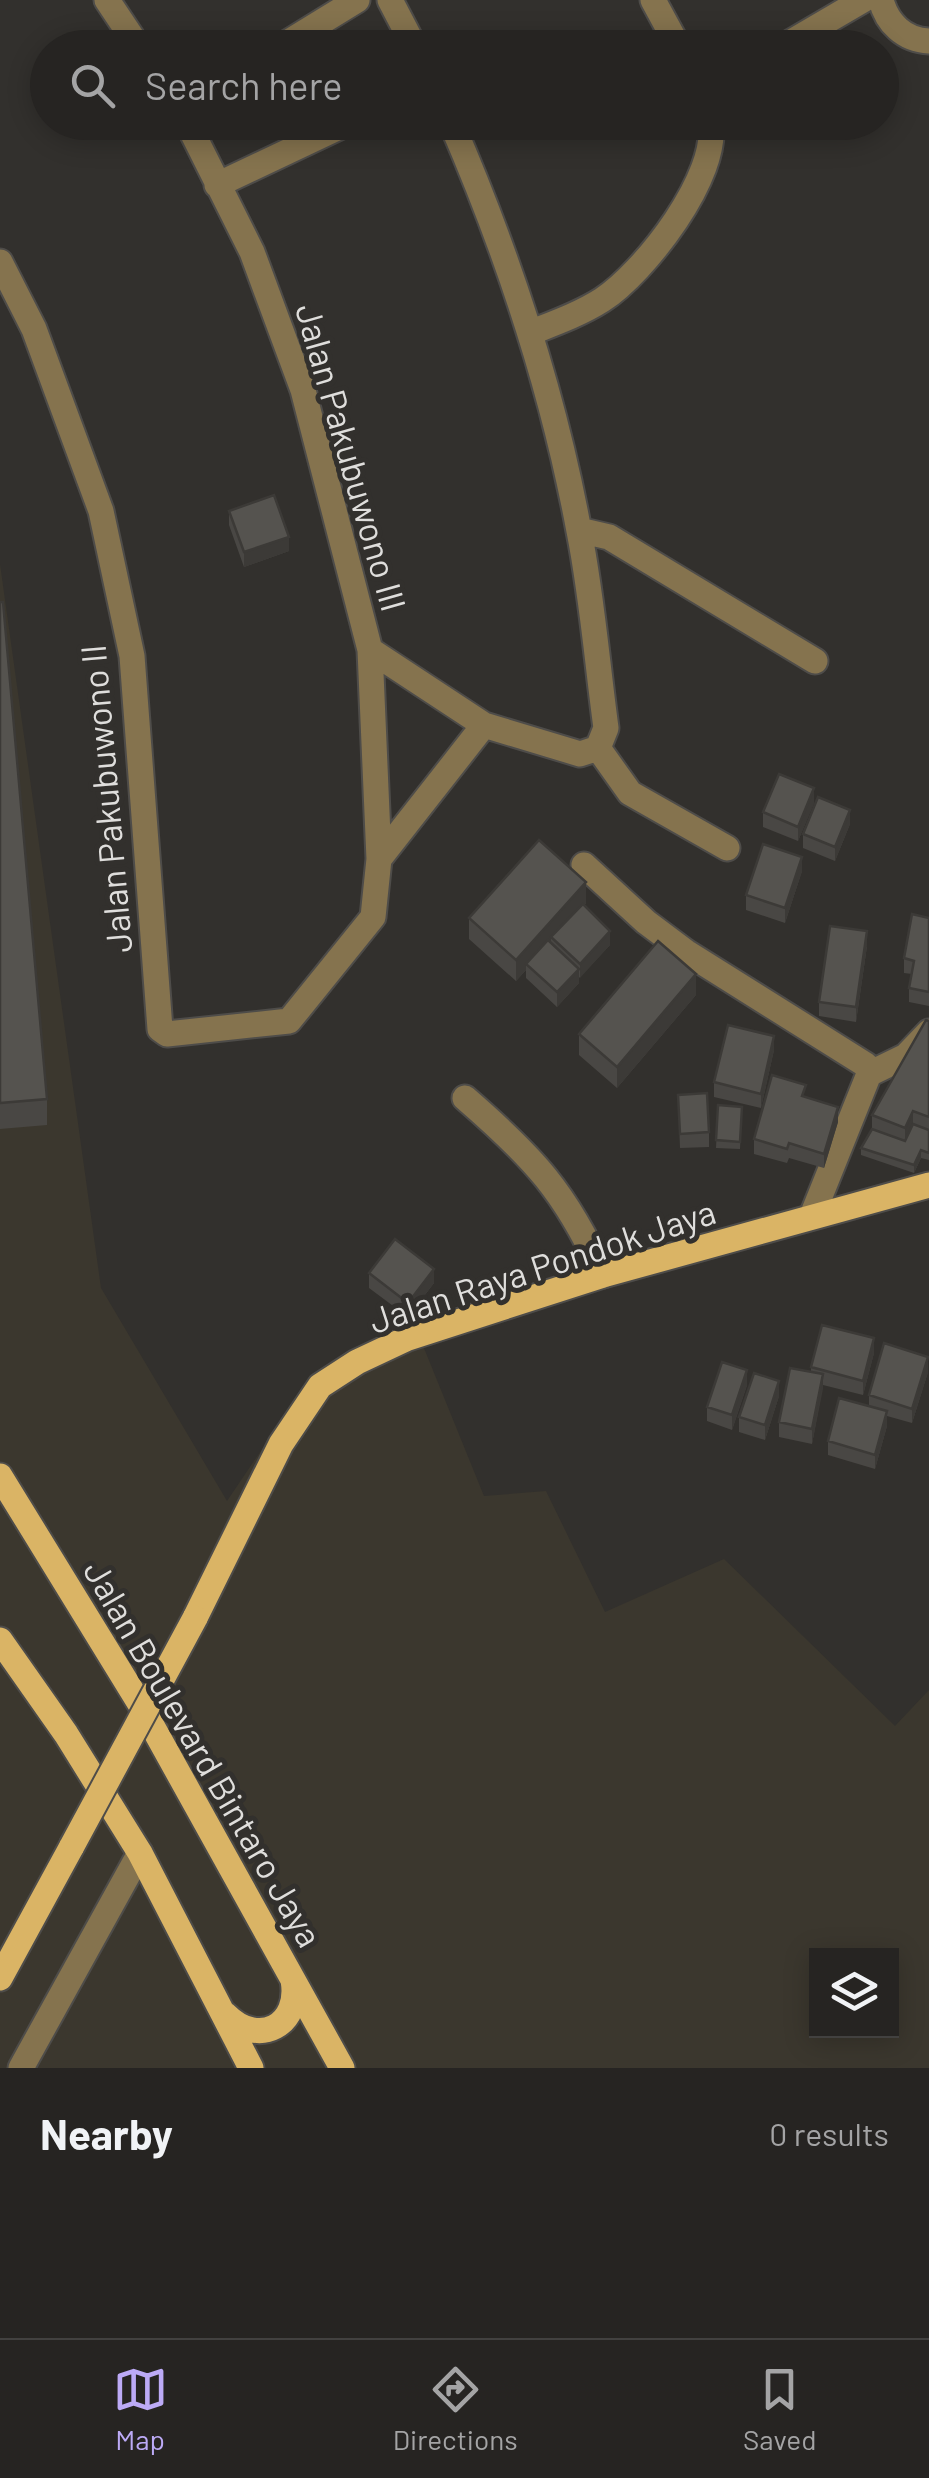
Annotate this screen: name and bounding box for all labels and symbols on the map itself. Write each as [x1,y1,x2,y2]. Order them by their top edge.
street label: Jalan Pakubuwono III [288,298,416,616]
street label: Jalan Pakubuwono II [71,643,139,955]
street label: Jalan Raya Pondok Jaya [364,1189,720,1341]
street label: Jalan Boulevard Bintaro Jaya [76,1552,332,1954]

